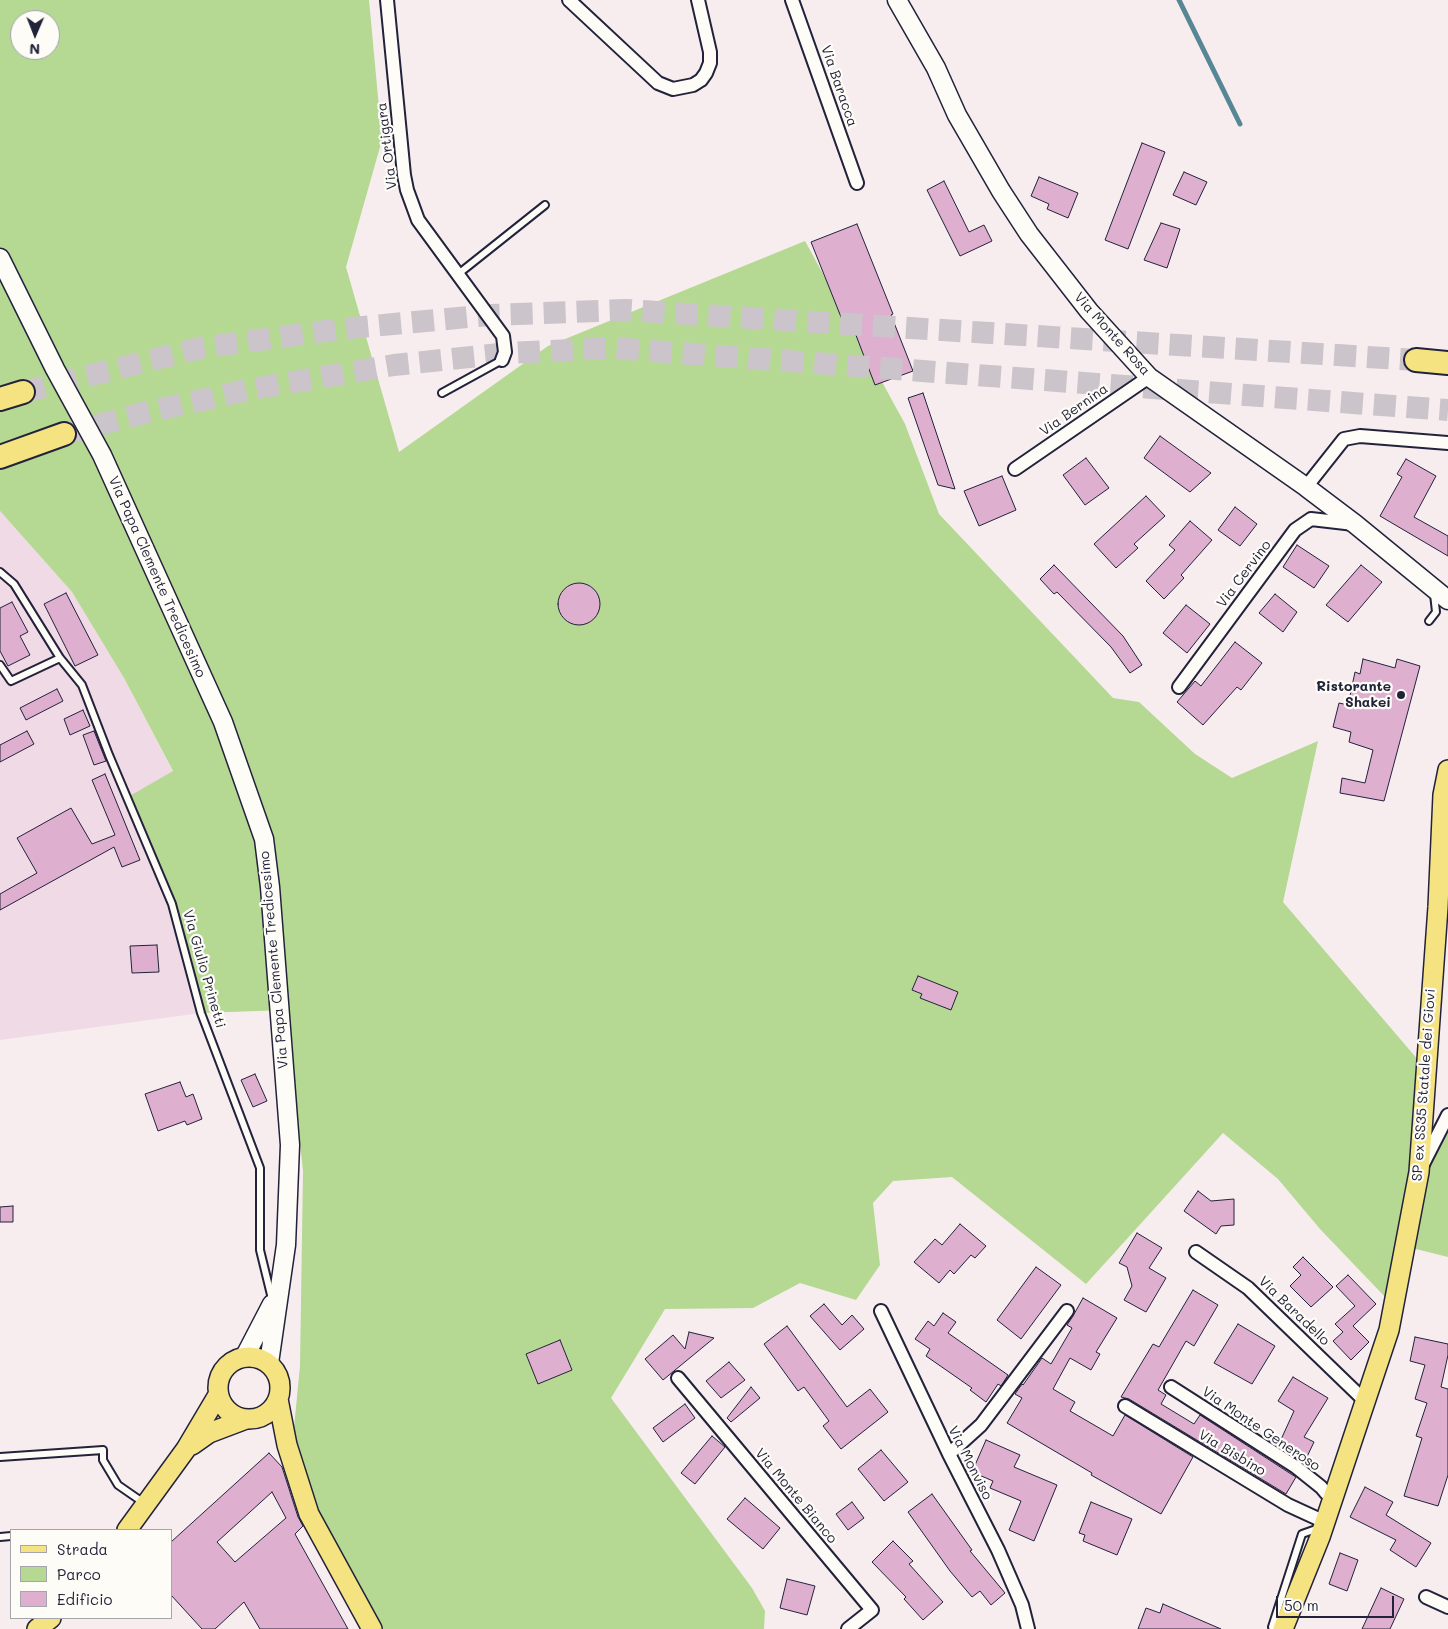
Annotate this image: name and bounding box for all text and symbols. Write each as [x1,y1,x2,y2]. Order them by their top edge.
north arrow [10,10,60,60]
text: N [29,40,40,59]
street label: Via Baracca [817,43,861,129]
street label: Via Ortigara [373,101,401,191]
street label: Via Monte Rosa [1070,289,1154,379]
street label: Via Bernina [1037,380,1111,440]
street label: Via Papa Clemente Tredicesimo [105,474,209,680]
street label: Via Cervino [1213,537,1275,611]
place label: Ristorante Shakei [1316,679,1391,712]
marker: Ristorante Shakei [1395,689,1407,701]
street label: Via Papa Clemente Tredicesimo [256,850,292,1070]
street label: Via Giulio Prinetti [179,908,229,1030]
street label: SP ex SS35 Statale dei Giovi [1409,988,1439,1182]
street label: Via Baradello [1255,1273,1333,1349]
street label: Via Monte Generoso [1199,1383,1323,1475]
street label: Via Monviso [944,1423,996,1503]
street label: Via Bisbino [1195,1426,1269,1480]
street label: Via Monte Bianco [751,1445,841,1547]
legend [10,1529,172,1619]
text: Strada [57,1539,108,1559]
text: Parco [57,1564,101,1584]
scale bar [1278,1586,1396,1618]
text: Edificio [57,1589,112,1609]
text: 50 m [1284,1595,1319,1615]

